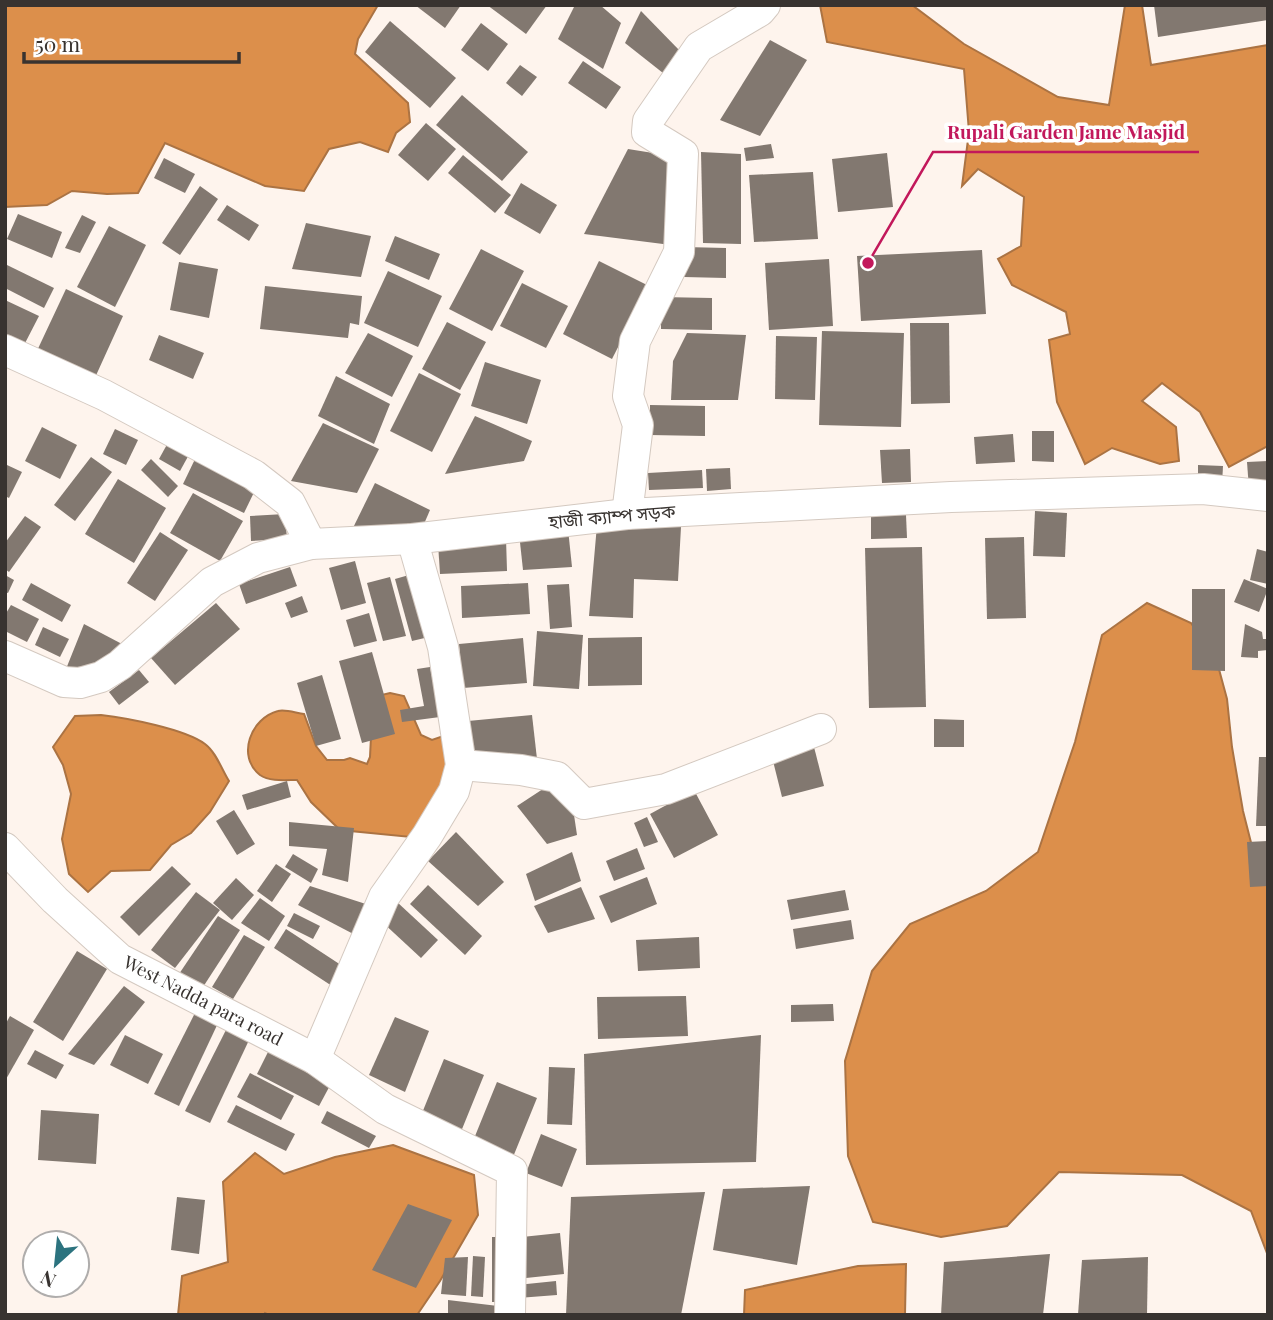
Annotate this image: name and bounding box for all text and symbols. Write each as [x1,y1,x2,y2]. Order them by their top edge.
scale bar [24,21,240,65]
text: 50 m [35,29,81,57]
callout: Rupali Garden Jame Masjid [933,112,1199,152]
text: Rupali Garden Jame Masjid [947,118,1186,144]
street label: হাজী ক্যাম্প সড়ক [547,498,677,534]
street label: West Nadda para road [119,949,288,1051]
north arrow [21,1229,91,1299]
text: N [36,1265,60,1295]

